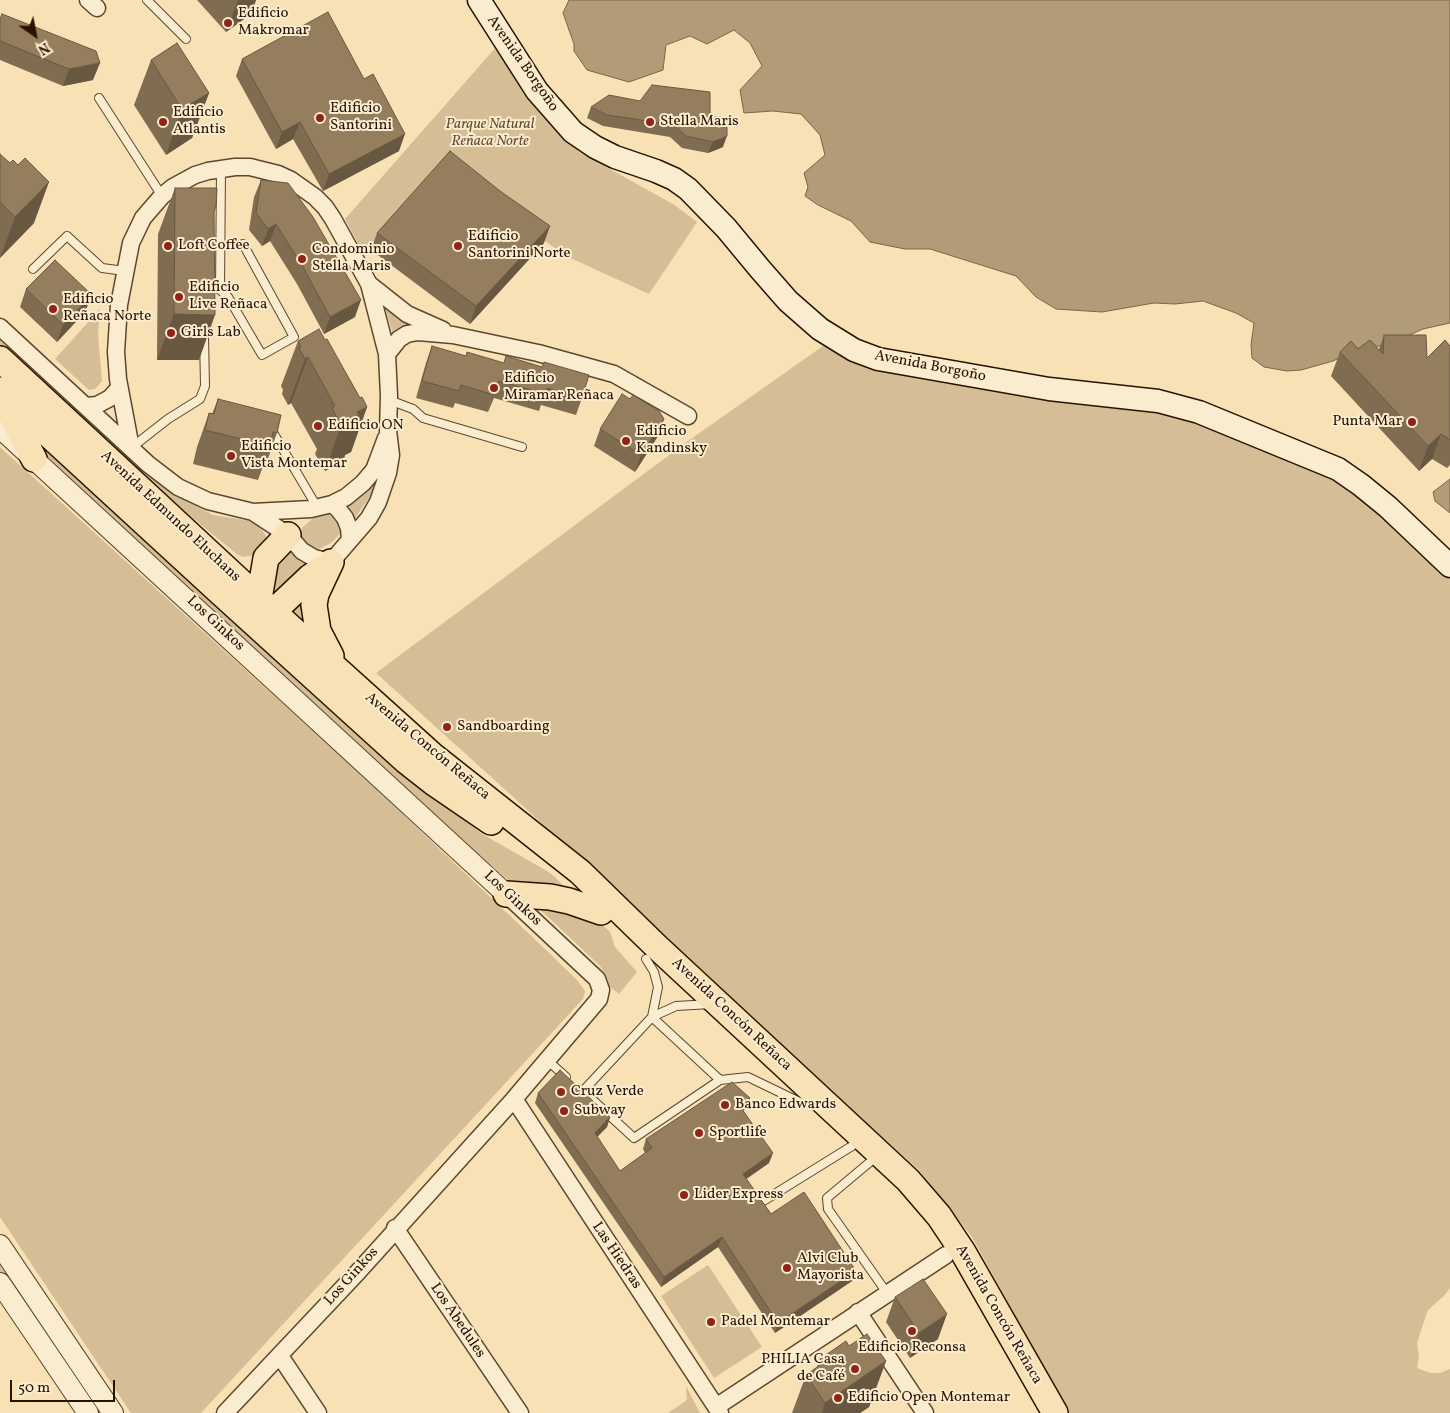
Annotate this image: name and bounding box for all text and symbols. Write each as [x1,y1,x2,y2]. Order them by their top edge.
place label: Edificio Makromar [238,5,309,40]
north arrow [10,10,60,60]
street label: Avenida Borgoño [482,13,562,115]
marker: Edificio Makromar [222,17,234,29]
text: N [34,37,53,59]
place label: Edificio Santorini [330,100,392,135]
place label: Edificio Atlantis [173,104,226,139]
marker: Edificio Santorini [314,112,326,124]
place label: Stella Maris [660,113,739,131]
marker: Edificio Atlantis [157,116,169,128]
park label: Parque Natural Reñaca Norte [446,116,534,151]
marker: Stella Maris [644,116,656,128]
place label: Edificio Santorini Norte [468,228,571,263]
place label: Loft Coffee [178,237,250,255]
marker: Loft Coffee [162,240,174,252]
marker: Edificio Santorini Norte [452,240,464,252]
place label: Condominio Stella Maris [312,241,394,276]
marker: Condominio Stella Maris [296,253,308,265]
place label: Edificio Live Reñaca [189,279,267,314]
place label: Edificio Reñaca Norte [63,291,151,326]
marker: Edificio Live Reñaca [173,291,185,303]
marker: Edificio Reñaca Norte [47,303,59,315]
place label: Girls Lab [181,324,241,342]
marker: Girls Lab [165,327,177,339]
street label: Avenida Borgoño [873,347,987,387]
place label: Edificio Miramar Reñaca [504,370,614,405]
marker: Edificio Miramar Reñaca [488,382,500,394]
place label: Punta Mar [1332,413,1402,431]
marker: Punta Mar [1406,416,1418,428]
place label: Edificio ON [328,417,404,435]
marker: Edificio ON [312,420,324,432]
place label: Edificio Kandinsky [636,423,707,458]
marker: Edificio Kandinsky [620,435,632,447]
place label: Edificio Vista Montemar [241,438,347,473]
street label: Avenida Edmundo Eluchans [96,447,244,587]
marker: Edificio Vista Montemar [225,450,237,462]
street label: Los Ginkos [182,593,248,655]
street label: Avenida Concón Reñaca [361,689,493,805]
place label: Sandboarding [457,718,550,736]
marker: Sandboarding [441,721,453,733]
street label: Los Ginkos [479,868,545,930]
street label: Avenida Concón Reñaca [667,955,795,1075]
place label: Cruz Verde [571,1083,644,1101]
marker: Cruz Verde [555,1086,567,1098]
place label: Banco Edwards [735,1096,836,1114]
marker: Banco Edwards [719,1099,731,1111]
place label: Subway [574,1102,626,1120]
marker: Subway [558,1105,570,1117]
place label: Sportlife [709,1124,767,1142]
marker: Sportlife [693,1127,705,1139]
place label: Lider Express [694,1186,783,1204]
marker: Lider Express [678,1189,690,1201]
street label: Las Hiedras [587,1219,645,1293]
street label: Avenida Concón Reñaca [951,1242,1045,1388]
street label: Los Ginkos [321,1244,383,1310]
place label: Alvi Club Mayorista [797,1250,864,1285]
marker: Alvi Club Mayorista [781,1262,793,1274]
street label: Los Abedules [425,1280,489,1362]
place label: Padel Montemar [721,1313,830,1331]
marker: Padel Montemar [705,1316,717,1328]
marker: Edificio Reconsa [906,1325,918,1337]
place label: Edificio Reconsa [858,1339,966,1357]
place label: PHILIA Casa de Café [761,1351,845,1386]
marker: PHILIA Casa de Café [849,1363,861,1375]
scale bar [12,1370,118,1402]
text: 50 m [18,1378,50,1399]
place label: Edificio Open Montemar [848,1389,1010,1407]
marker: Edificio Open Montemar [832,1392,844,1404]

